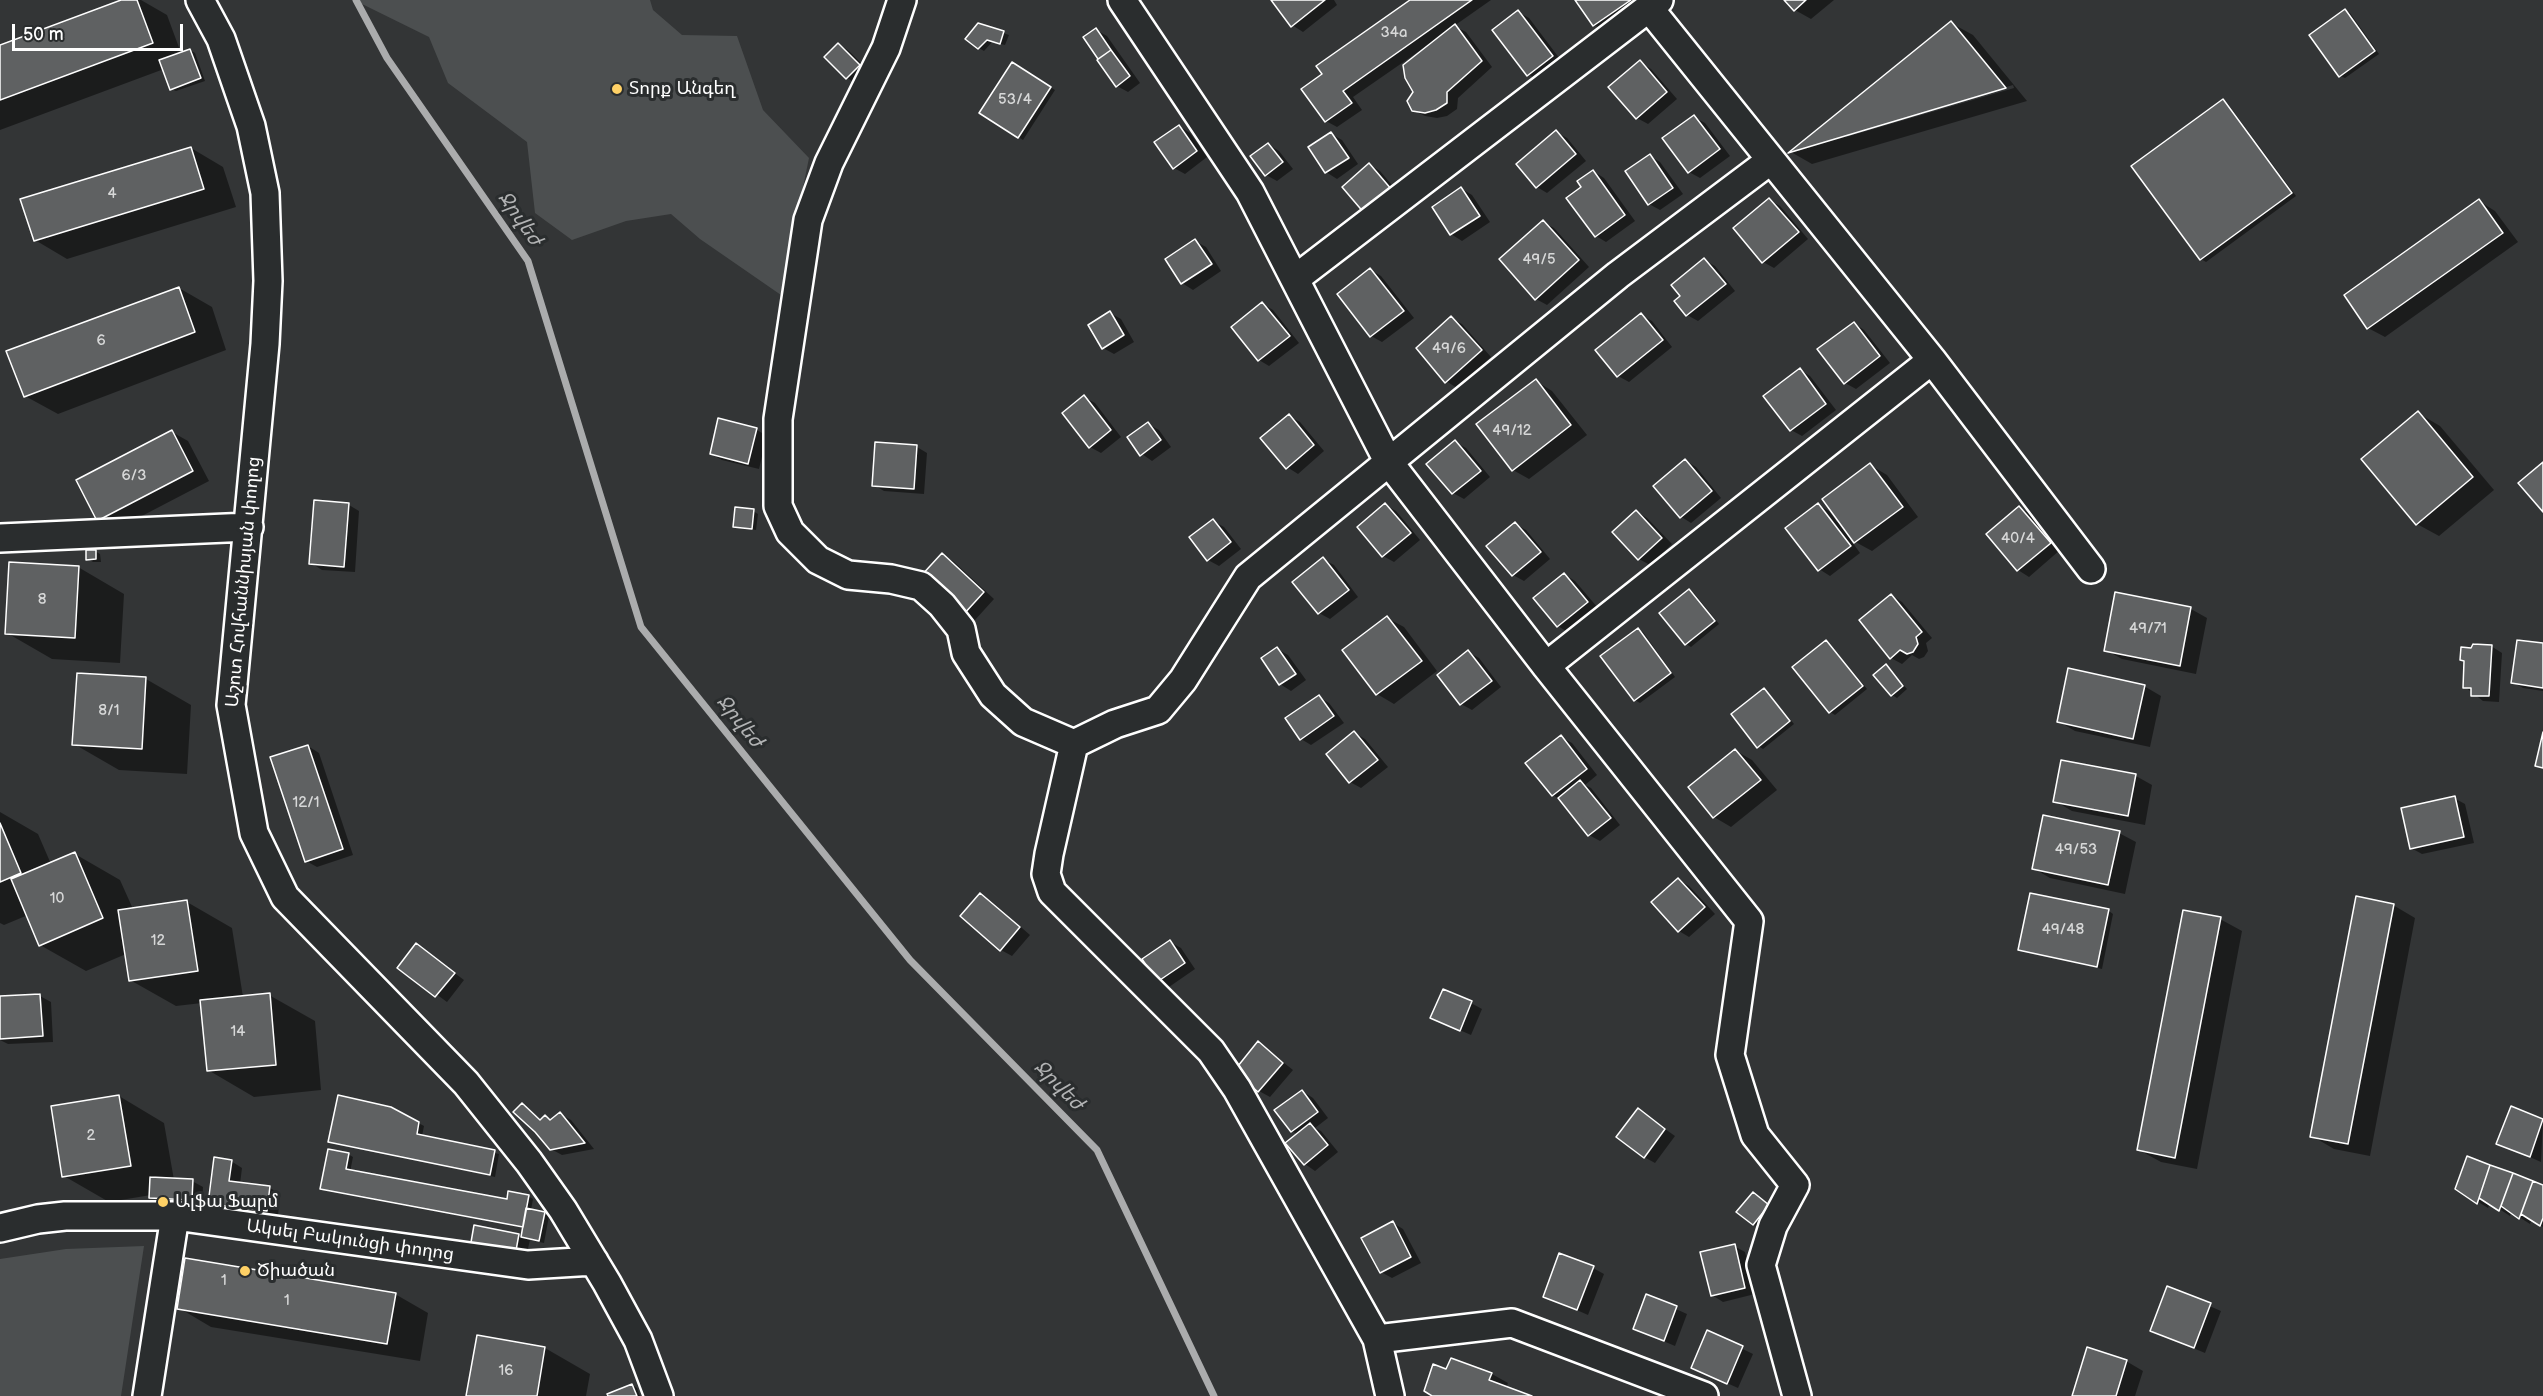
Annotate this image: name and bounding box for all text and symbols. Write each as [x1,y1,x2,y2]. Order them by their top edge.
scale bar [15,12,186,50]
text: 50 m [23,24,64,45]
house number: 34a [1381,24,1407,42]
place label: Տորք Անգեղ [629,78,735,100]
marker: Տորք Անգեղ [610,82,624,96]
house number: 53/4 [998,91,1032,109]
house number: 4 [107,185,117,203]
water label: Ջրվեժ [492,187,546,251]
house number: 49/5 [1522,251,1556,269]
house number: 6 [96,332,106,350]
house number: 49/6 [1432,340,1466,358]
house number: 49/12 [1492,422,1532,440]
street label: Աշոտ Հովհաննիսյան փողոց [222,456,266,708]
house number: 6/3 [121,467,147,485]
house number: 40/4 [2001,530,2035,548]
house number: 8 [38,591,46,609]
house number: 49/71 [2129,620,2167,638]
water label: Ջրվեժ [711,691,767,753]
house number: 8/1 [98,702,120,720]
house number: 12/1 [292,794,320,812]
house number: 49/53 [2055,841,2097,859]
house number: 10 [50,890,64,908]
house number: 49/48 [2042,921,2084,939]
house number: 12 [151,932,165,950]
house number: 14 [231,1023,245,1041]
water label: Ջրվեժ [1028,1056,1088,1116]
house number: 2 [87,1127,95,1145]
place label: Ալֆա Ֆարմ [175,1191,278,1213]
marker: Ալֆա Ֆարմ [156,1195,170,1209]
street label: Ակսել Բակունցի փողոց [245,1216,455,1266]
place label: Ծիածան [257,1260,335,1282]
marker: Ծիածան [238,1264,252,1278]
house number: 1 [221,1272,227,1290]
house number: 1 [284,1292,290,1310]
house number: 16 [499,1362,513,1380]

